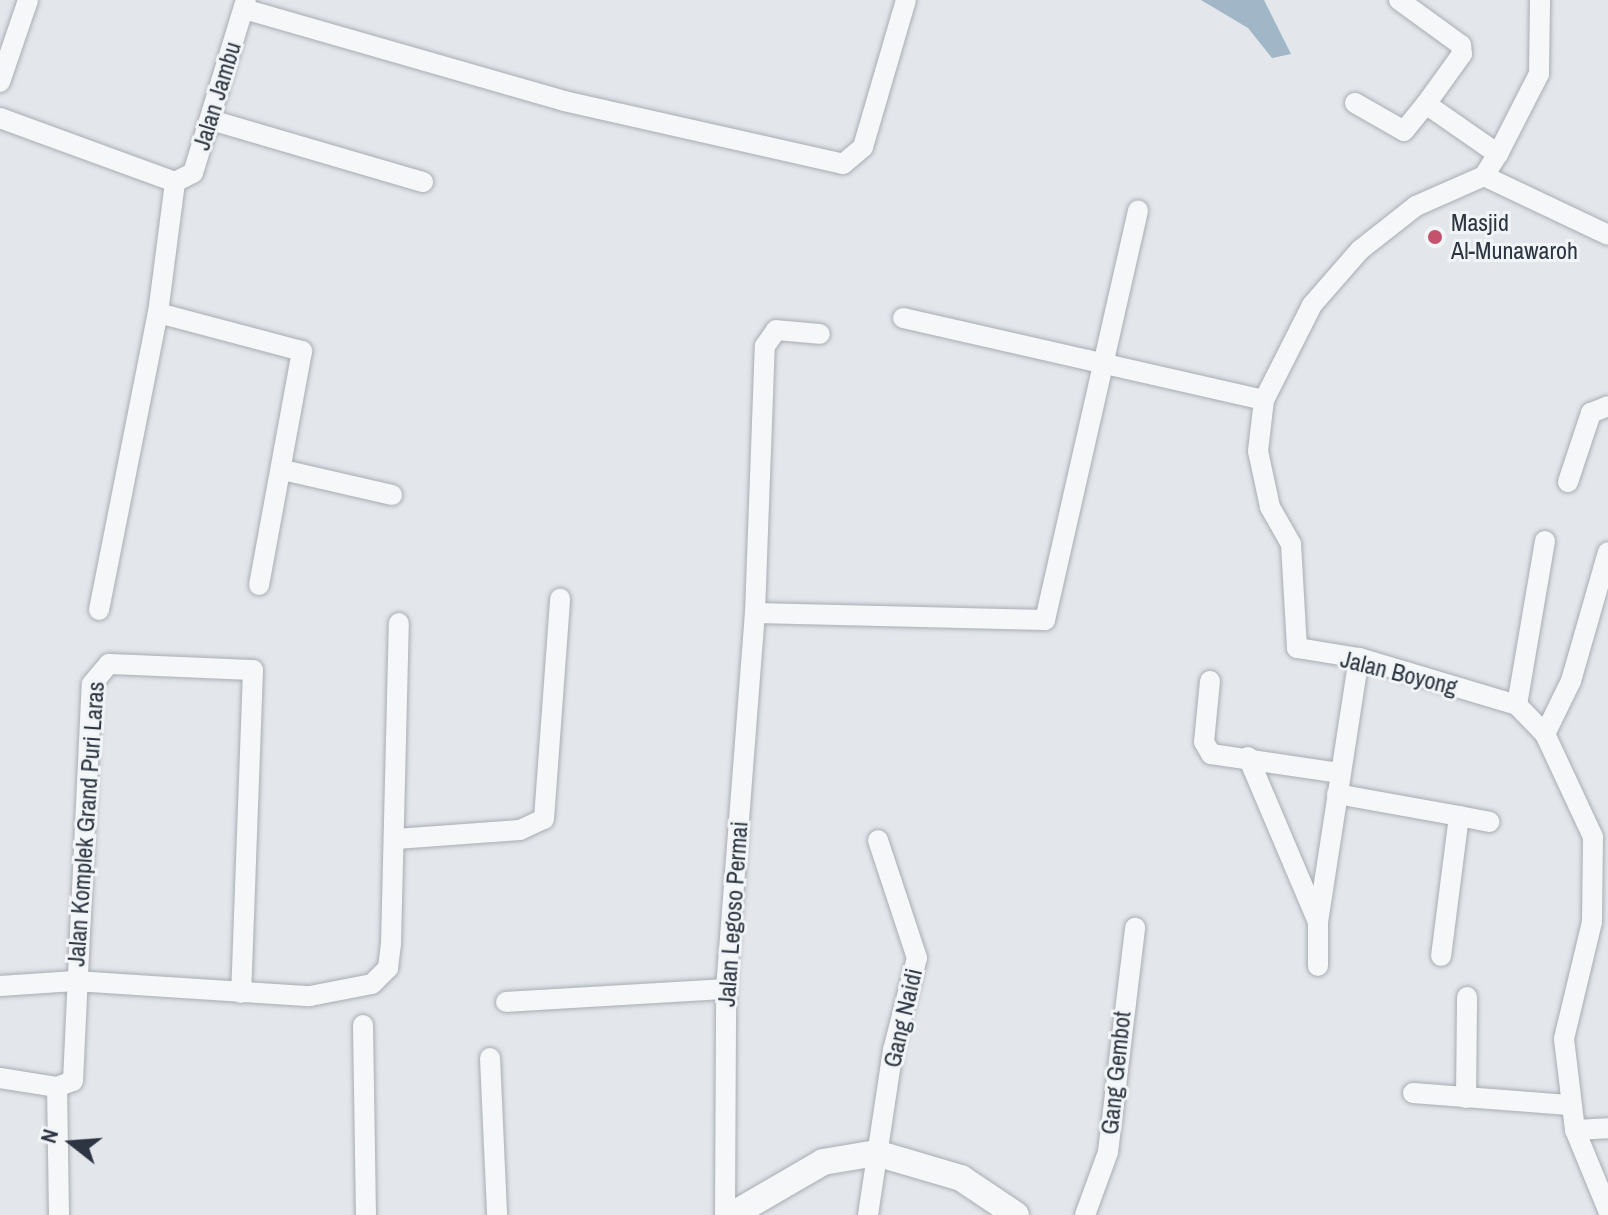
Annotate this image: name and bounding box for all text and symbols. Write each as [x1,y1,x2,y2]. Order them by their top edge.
street label: Jalan Jambu [187,38,247,154]
place label: Masjid Al-Munawaroh [1451,209,1578,265]
marker: Masjid Al-Munawaroh [1426,228,1444,246]
street label: Jalan Boyong [1338,645,1460,701]
street label: Jalan Komplek Grand Puri Laras [62,681,110,967]
street label: Jalan Legoso Permai [712,820,754,1008]
street label: Gang Naidi [878,966,928,1070]
street label: Gang Gembot [1095,1010,1137,1136]
north arrow [32,1103,112,1183]
text: N [33,1125,65,1147]

